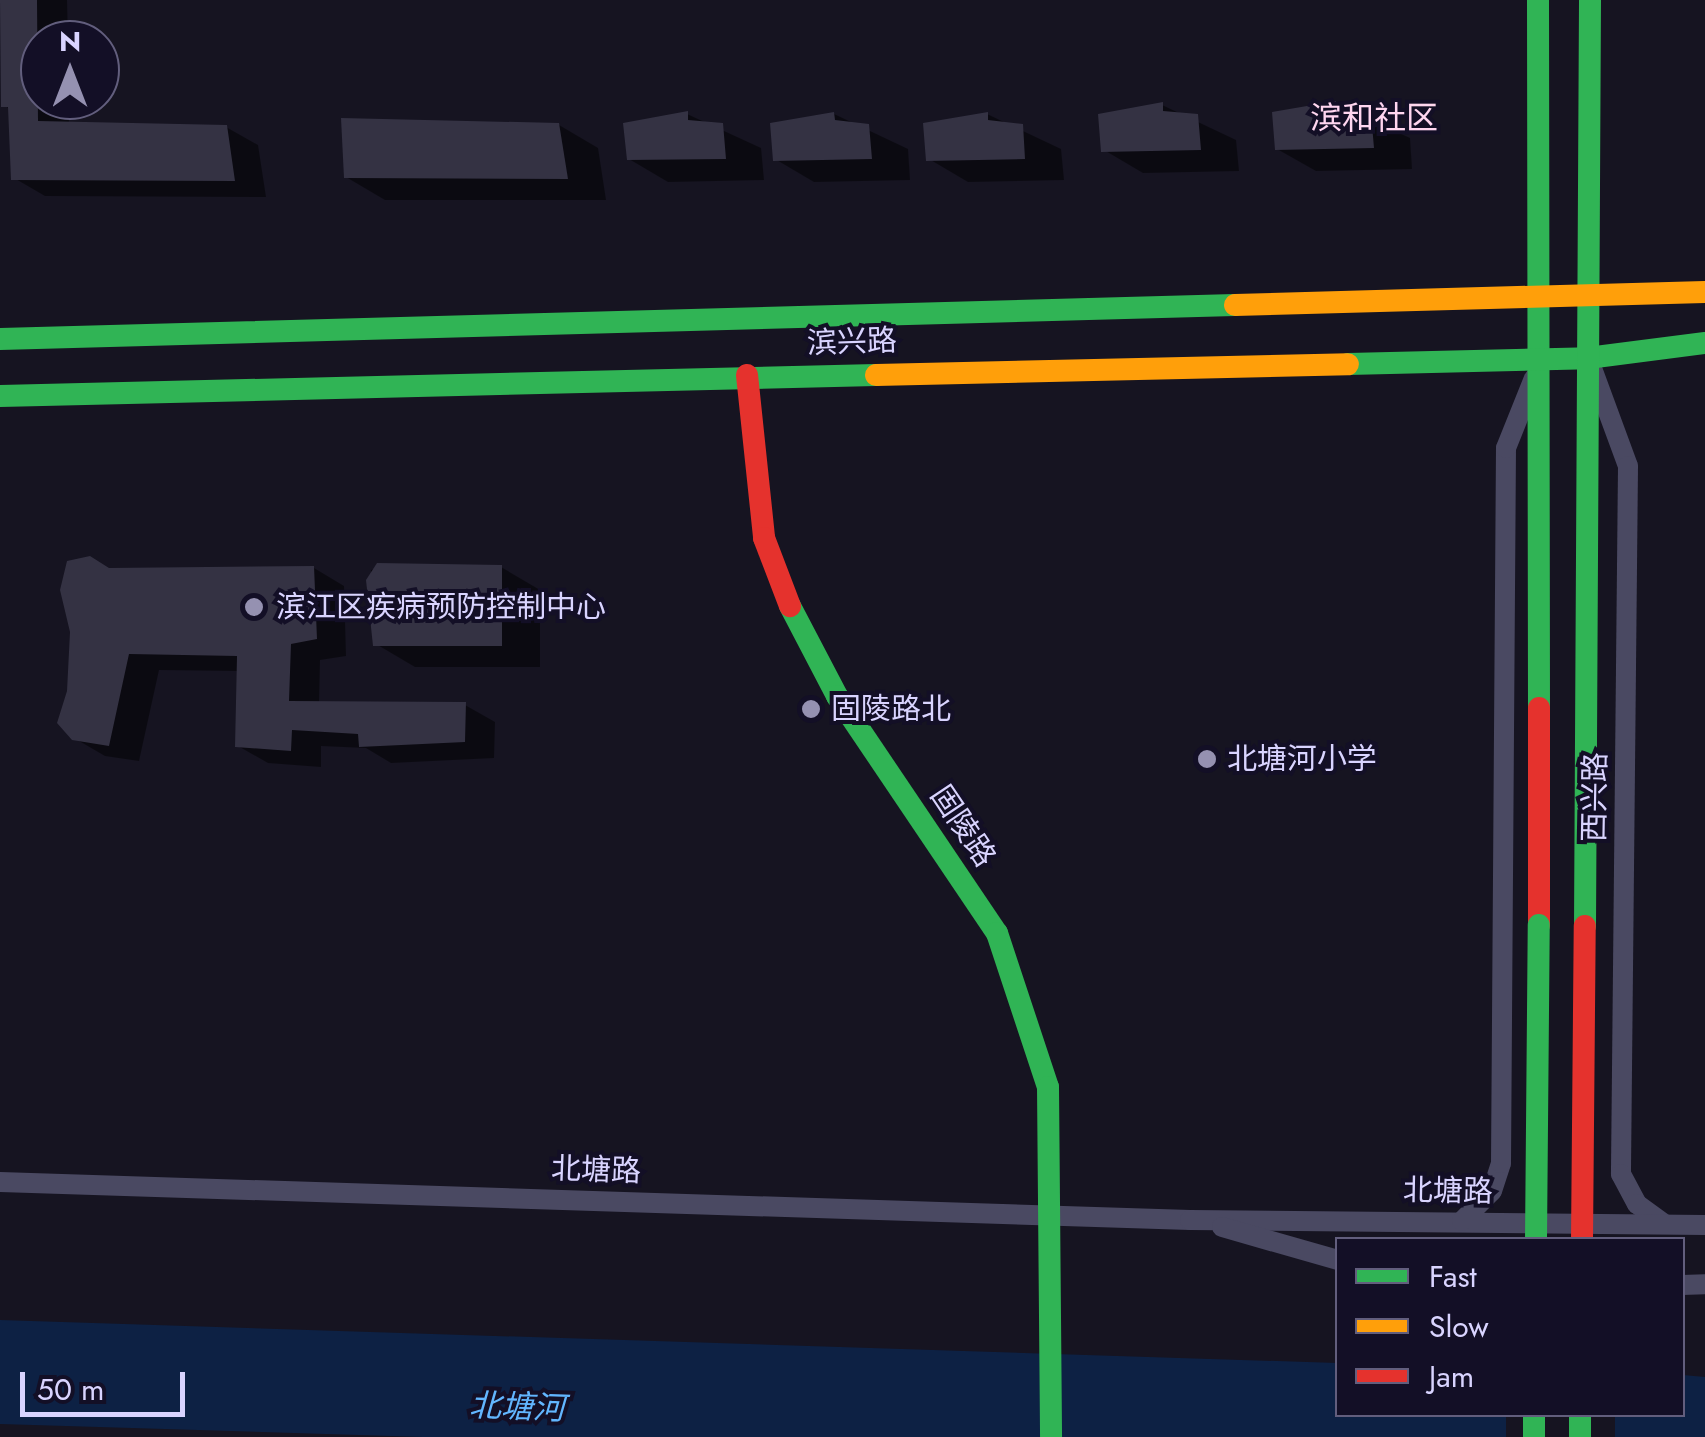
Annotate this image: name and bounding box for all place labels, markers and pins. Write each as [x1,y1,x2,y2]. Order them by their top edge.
place label: 滨江区疾病预防控制中心 [276,589,606,625]
marker: 滨江区疾病预防控制中心 [241,594,267,620]
place label: 固陵路北 [831,691,951,727]
marker: 固陵路北 [800,698,822,720]
place label: 北塘河小学 [1227,741,1377,777]
marker: 北塘河小学 [1196,748,1218,770]

